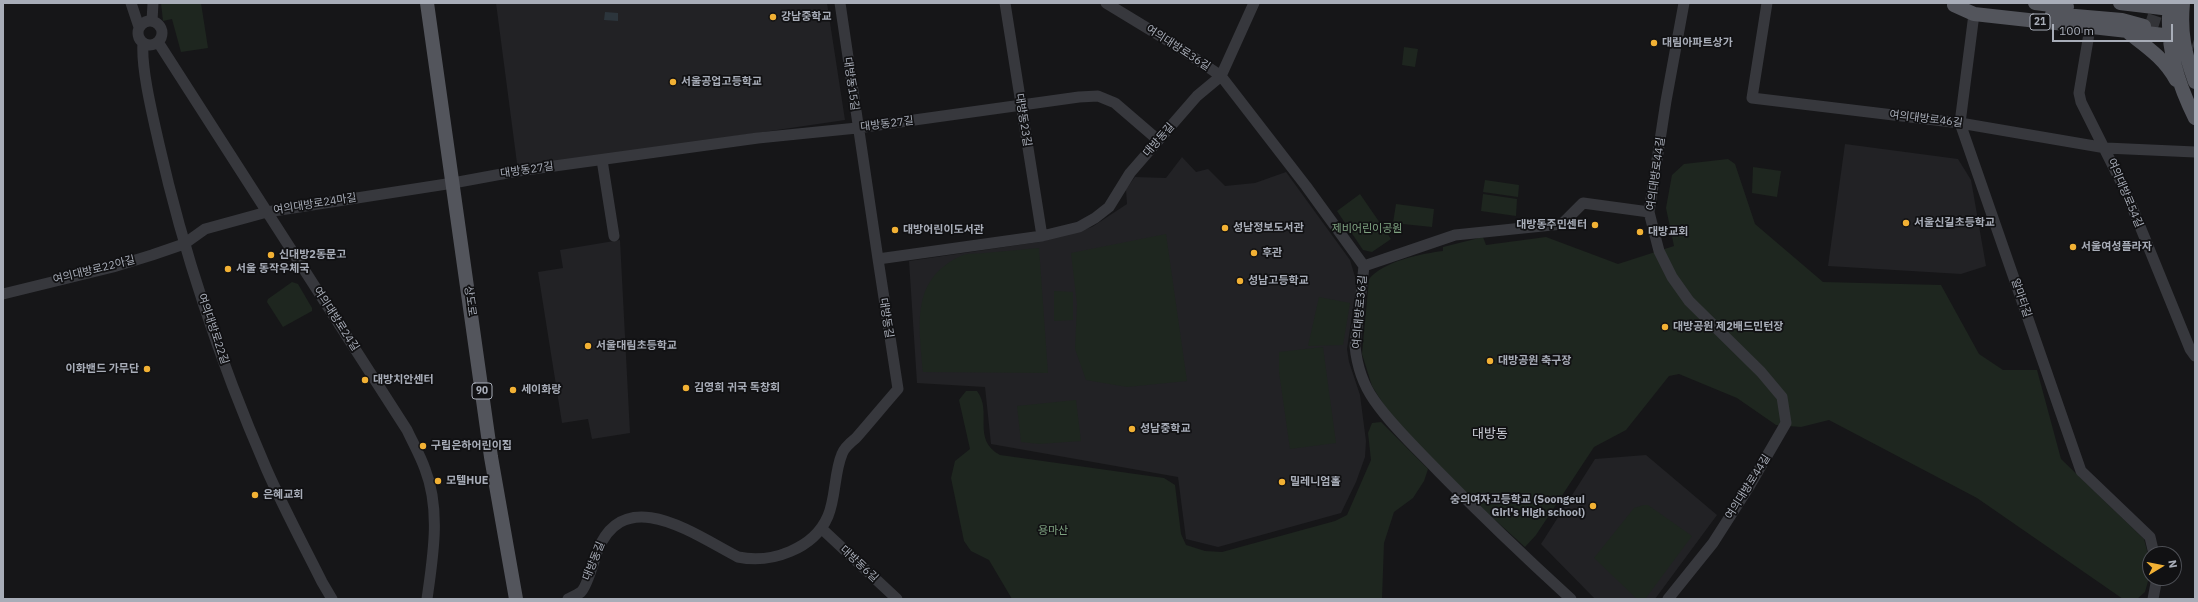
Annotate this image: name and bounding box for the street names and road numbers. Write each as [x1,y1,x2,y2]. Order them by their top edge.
road number: 21 [2030,14,2050,30]
street label: 여의대방로36길 [1143,22,1213,74]
street label: 대방동15길 [841,57,861,111]
street label: 대방동23길 [1012,92,1034,148]
street label: 여의대방로46길 [1889,108,1963,130]
street label: 대방동27길 [860,114,914,134]
street label: 대방동길 [1141,120,1177,160]
street label: 여의대방로44길 [1644,136,1668,212]
street label: 여의대방로54길 [2104,156,2146,230]
street label: 대방동27길 [500,160,554,180]
street label: 여의대방로24마길 [272,191,358,217]
street label: 여의대방로22아길 [52,253,136,287]
street label: 여의대방로36길 [1350,275,1370,349]
street label: 알마타길 [2008,277,2034,319]
street label: 여의대방로24길 [310,284,362,354]
street label: 상도로 [461,285,479,317]
street label: 여의대방로22길 [195,292,231,366]
street label: 대방동길 [876,297,896,339]
road number: 90 [472,383,492,399]
street label: 여의대방로44길 [1723,452,1773,522]
street label: 대방동길 [580,540,608,582]
street label: 대방동6길 [837,543,881,585]

